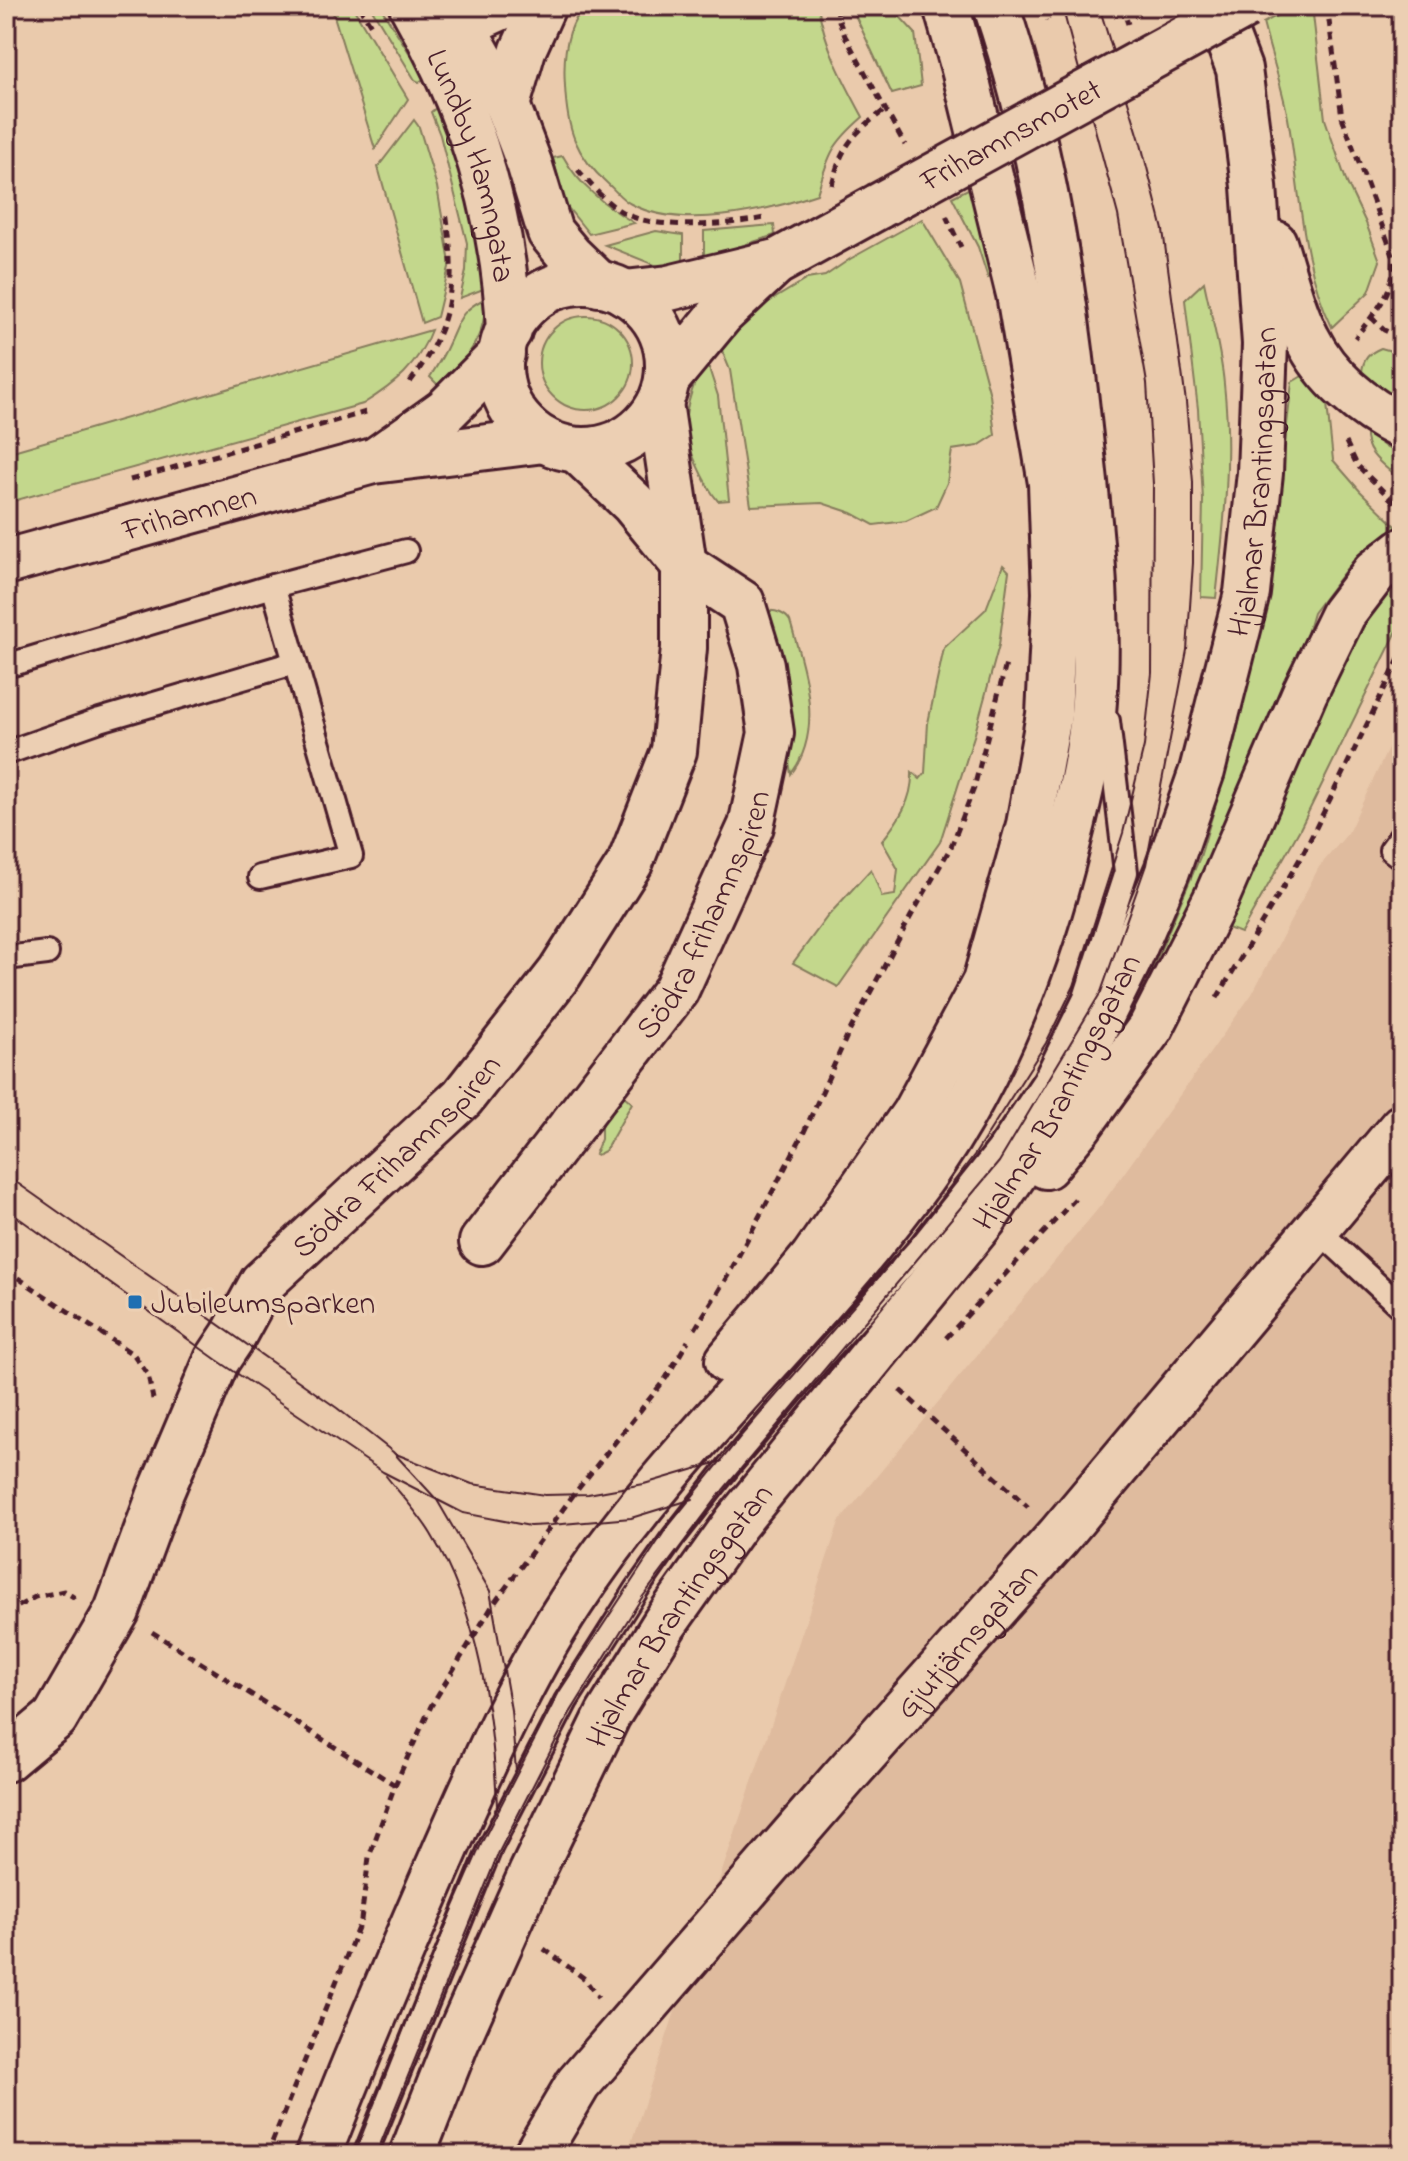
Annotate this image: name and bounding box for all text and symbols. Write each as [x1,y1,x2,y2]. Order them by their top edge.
street label: Lundby Hamngata [412,42,525,285]
street label: Frihamnsmotet [912,68,1112,206]
street label: Hjalmar Brantingsgatan [1217,325,1292,643]
street label: Frihamnen [117,474,262,556]
street label: Södra frihamnspiren [626,787,785,1051]
street label: Hjalmar Brantingsgatan [963,947,1155,1241]
street label: Södra Frihamnspiren [283,1046,515,1271]
place label: Jubileumsparken [151,1282,375,1329]
marker: Jubileumsparken [126,1293,144,1311]
street label: Hjalmar Brantingsgatan [575,1474,786,1757]
street label: Gjutjärnsgatan [886,1554,1051,1731]

